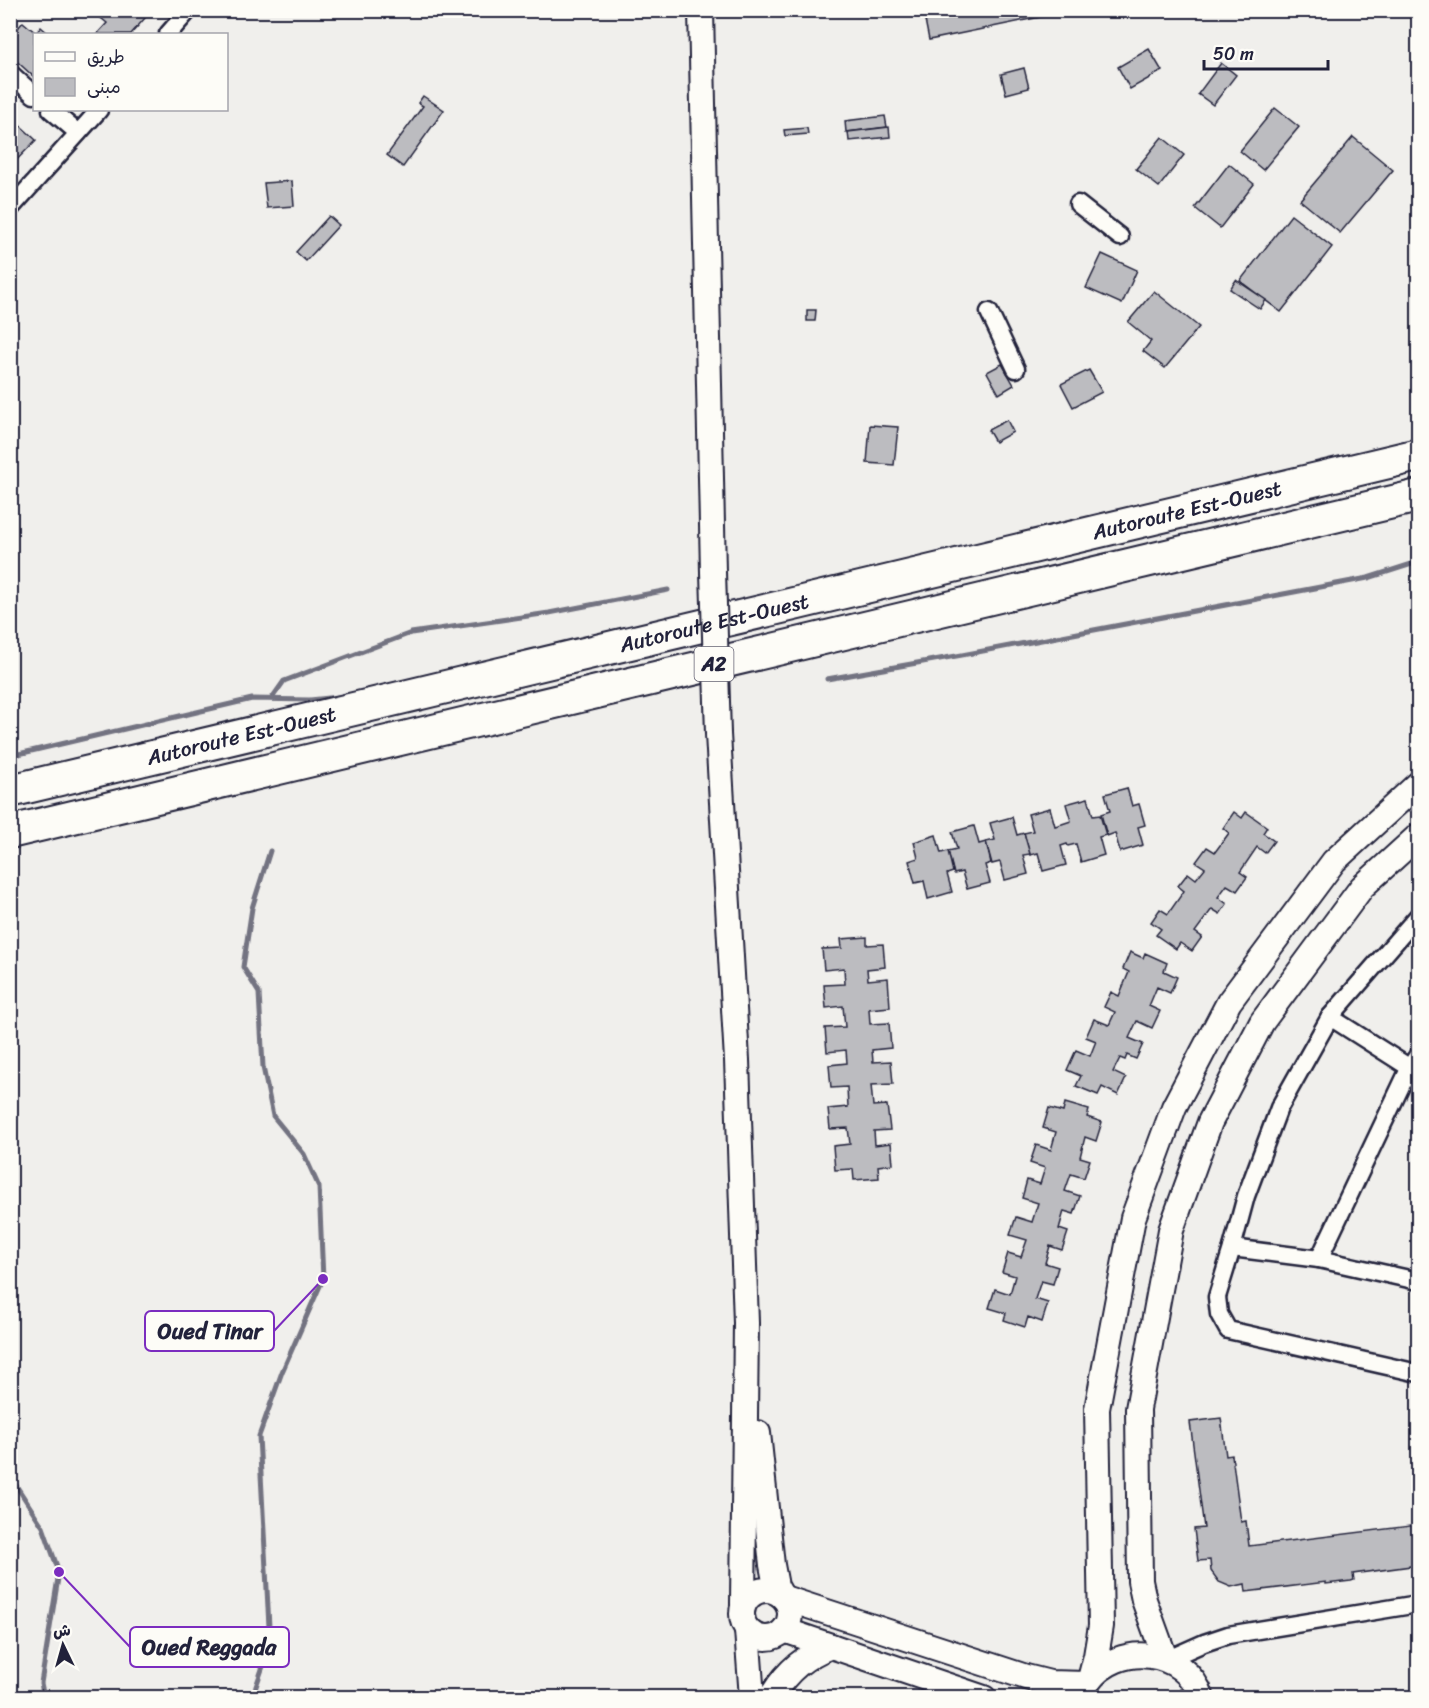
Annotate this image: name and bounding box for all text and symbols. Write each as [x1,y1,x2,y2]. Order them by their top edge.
legend [33,33,228,111]
scale bar [1204,33,1328,71]
text: 50 m [1213,38,1254,70]
text: طريق [87,41,125,73]
text: مبنى [87,71,121,103]
street label: Autoroute Est-Ouest [1087,469,1286,551]
street label: Autoroute Est-Ouest [615,582,813,664]
road number: A2 [694,647,734,681]
street label: Autoroute Est-Ouest [142,695,340,777]
callout: Oued Tinar [145,1311,274,1351]
text: Oued Tinar [158,1312,264,1351]
north arrow [33,1615,93,1675]
text: ش [52,1615,72,1646]
callout: Oued Reggada [130,1627,289,1667]
text: Oued Reggada [142,1628,277,1667]

